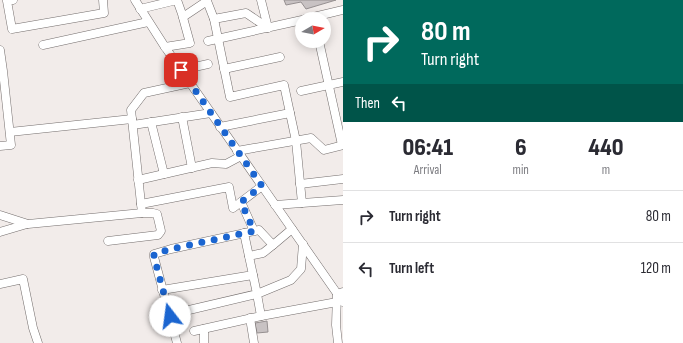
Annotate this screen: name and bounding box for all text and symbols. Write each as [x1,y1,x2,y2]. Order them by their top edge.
north arrow [295,12,331,48]
map controls [295,12,331,48]
text: 80 m [421,15,470,48]
icon: right [355,16,407,68]
text: Turn right [421,49,479,70]
pin [164,53,198,87]
icon: arrive [170,59,192,81]
icon: left [388,92,410,114]
text: Then [355,94,380,113]
text: 06:41 [402,133,453,162]
text: 6 [515,133,527,162]
text: 440 [588,133,624,162]
text: Arrival [414,162,442,178]
text: min [513,162,529,178]
text: m [602,162,610,178]
icon: right [355,206,377,228]
text: Turn right [389,207,441,226]
text: 80 m [646,207,671,226]
icon: left [355,258,377,280]
text: Turn left [389,259,434,278]
text: 120 m [641,259,671,278]
position arrow [149,295,191,337]

